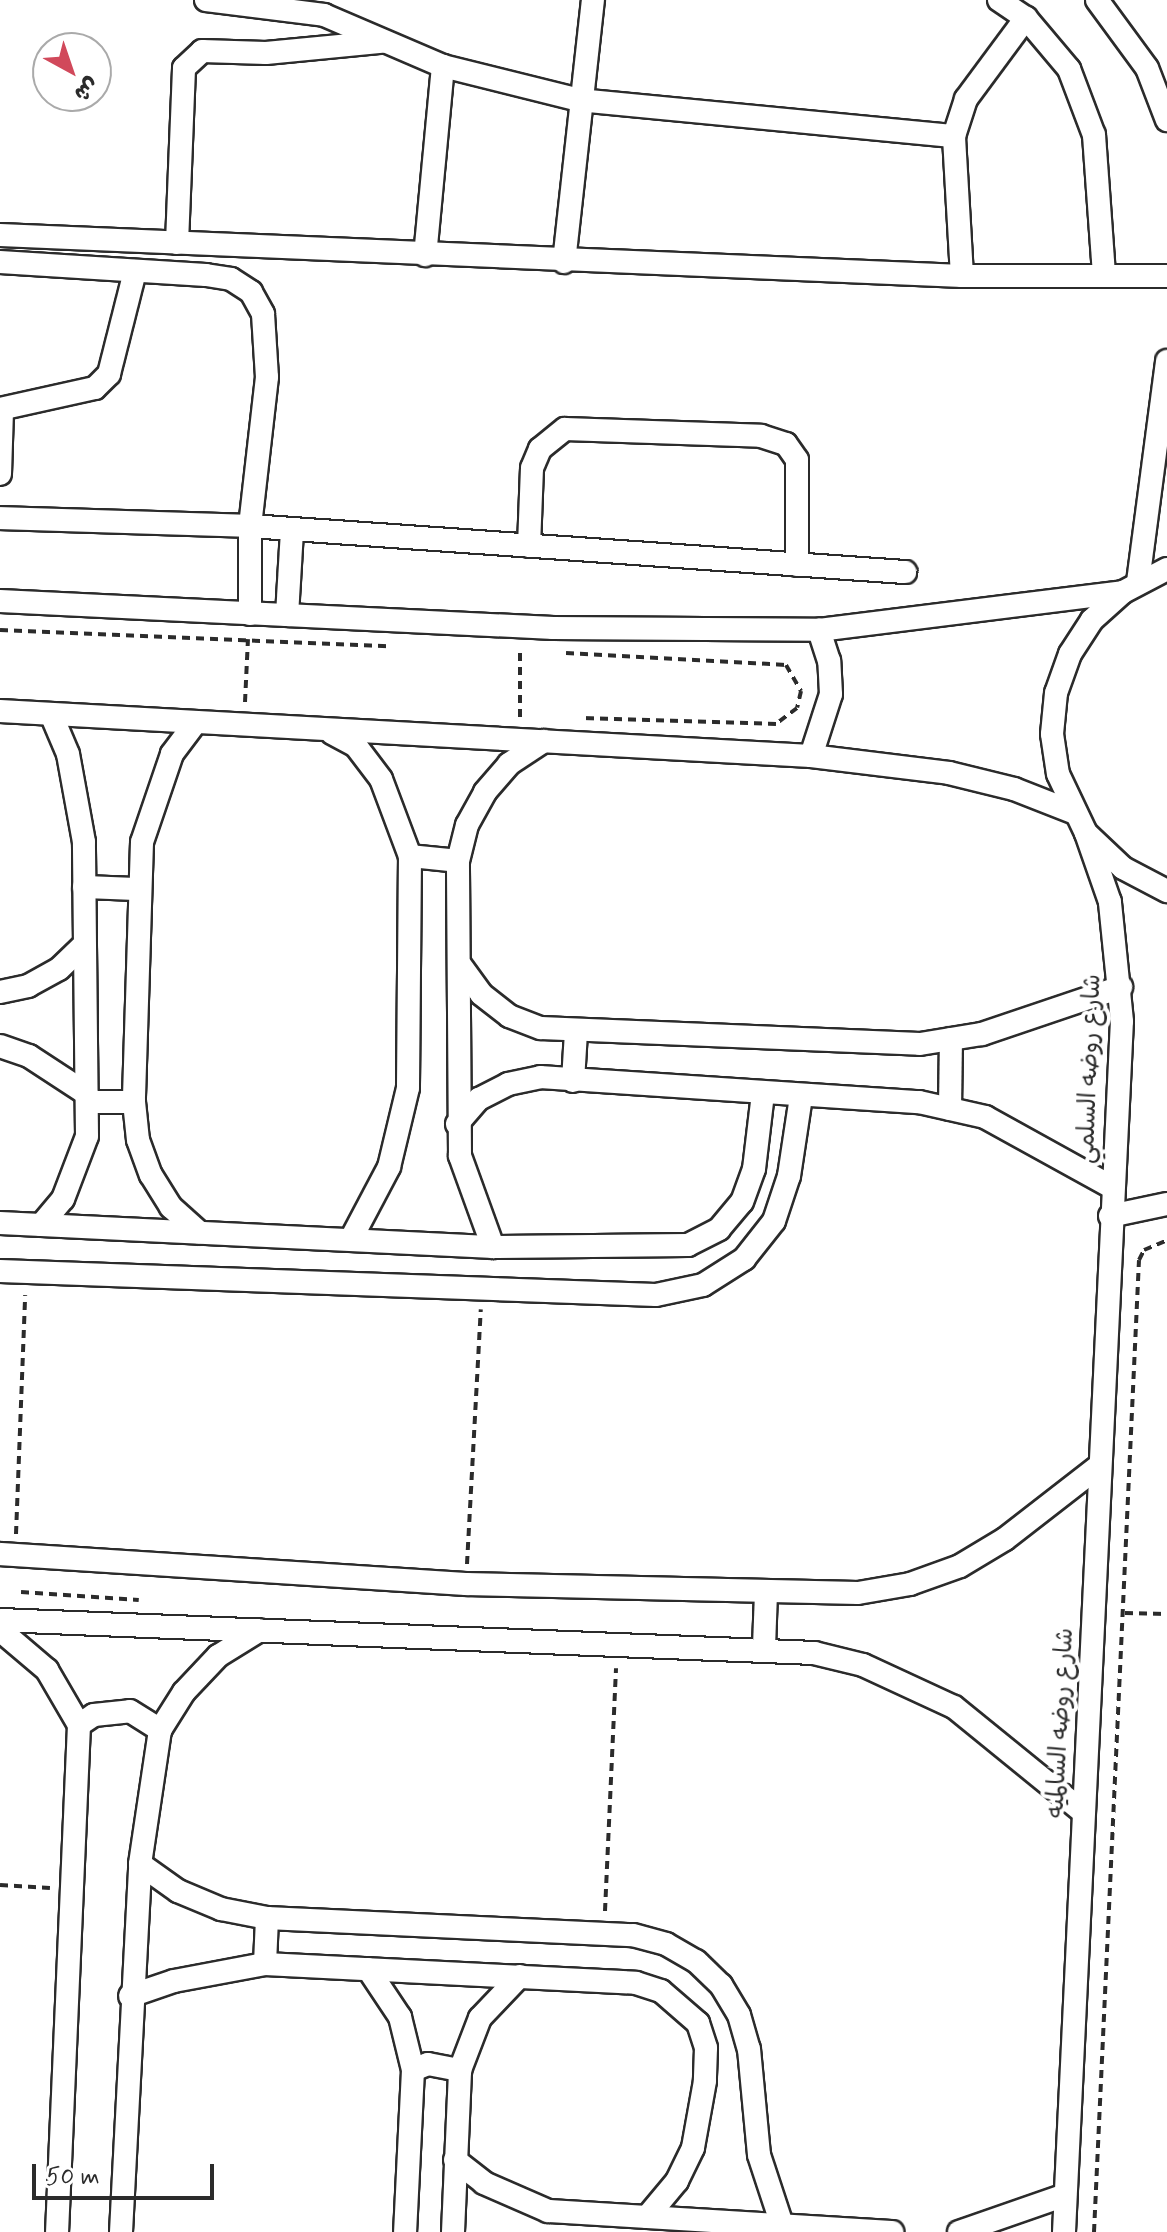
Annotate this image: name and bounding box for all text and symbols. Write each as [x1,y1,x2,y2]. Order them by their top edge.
north arrow [32,32,112,112]
text: ش [68,70,104,107]
street label: شارع روضه السلمي [1072,974,1108,1164]
street label: شارع روضه السالميه [1042,1627,1080,1819]
scale bar [36,2148,218,2198]
text: 50 m [46,2162,100,2193]

